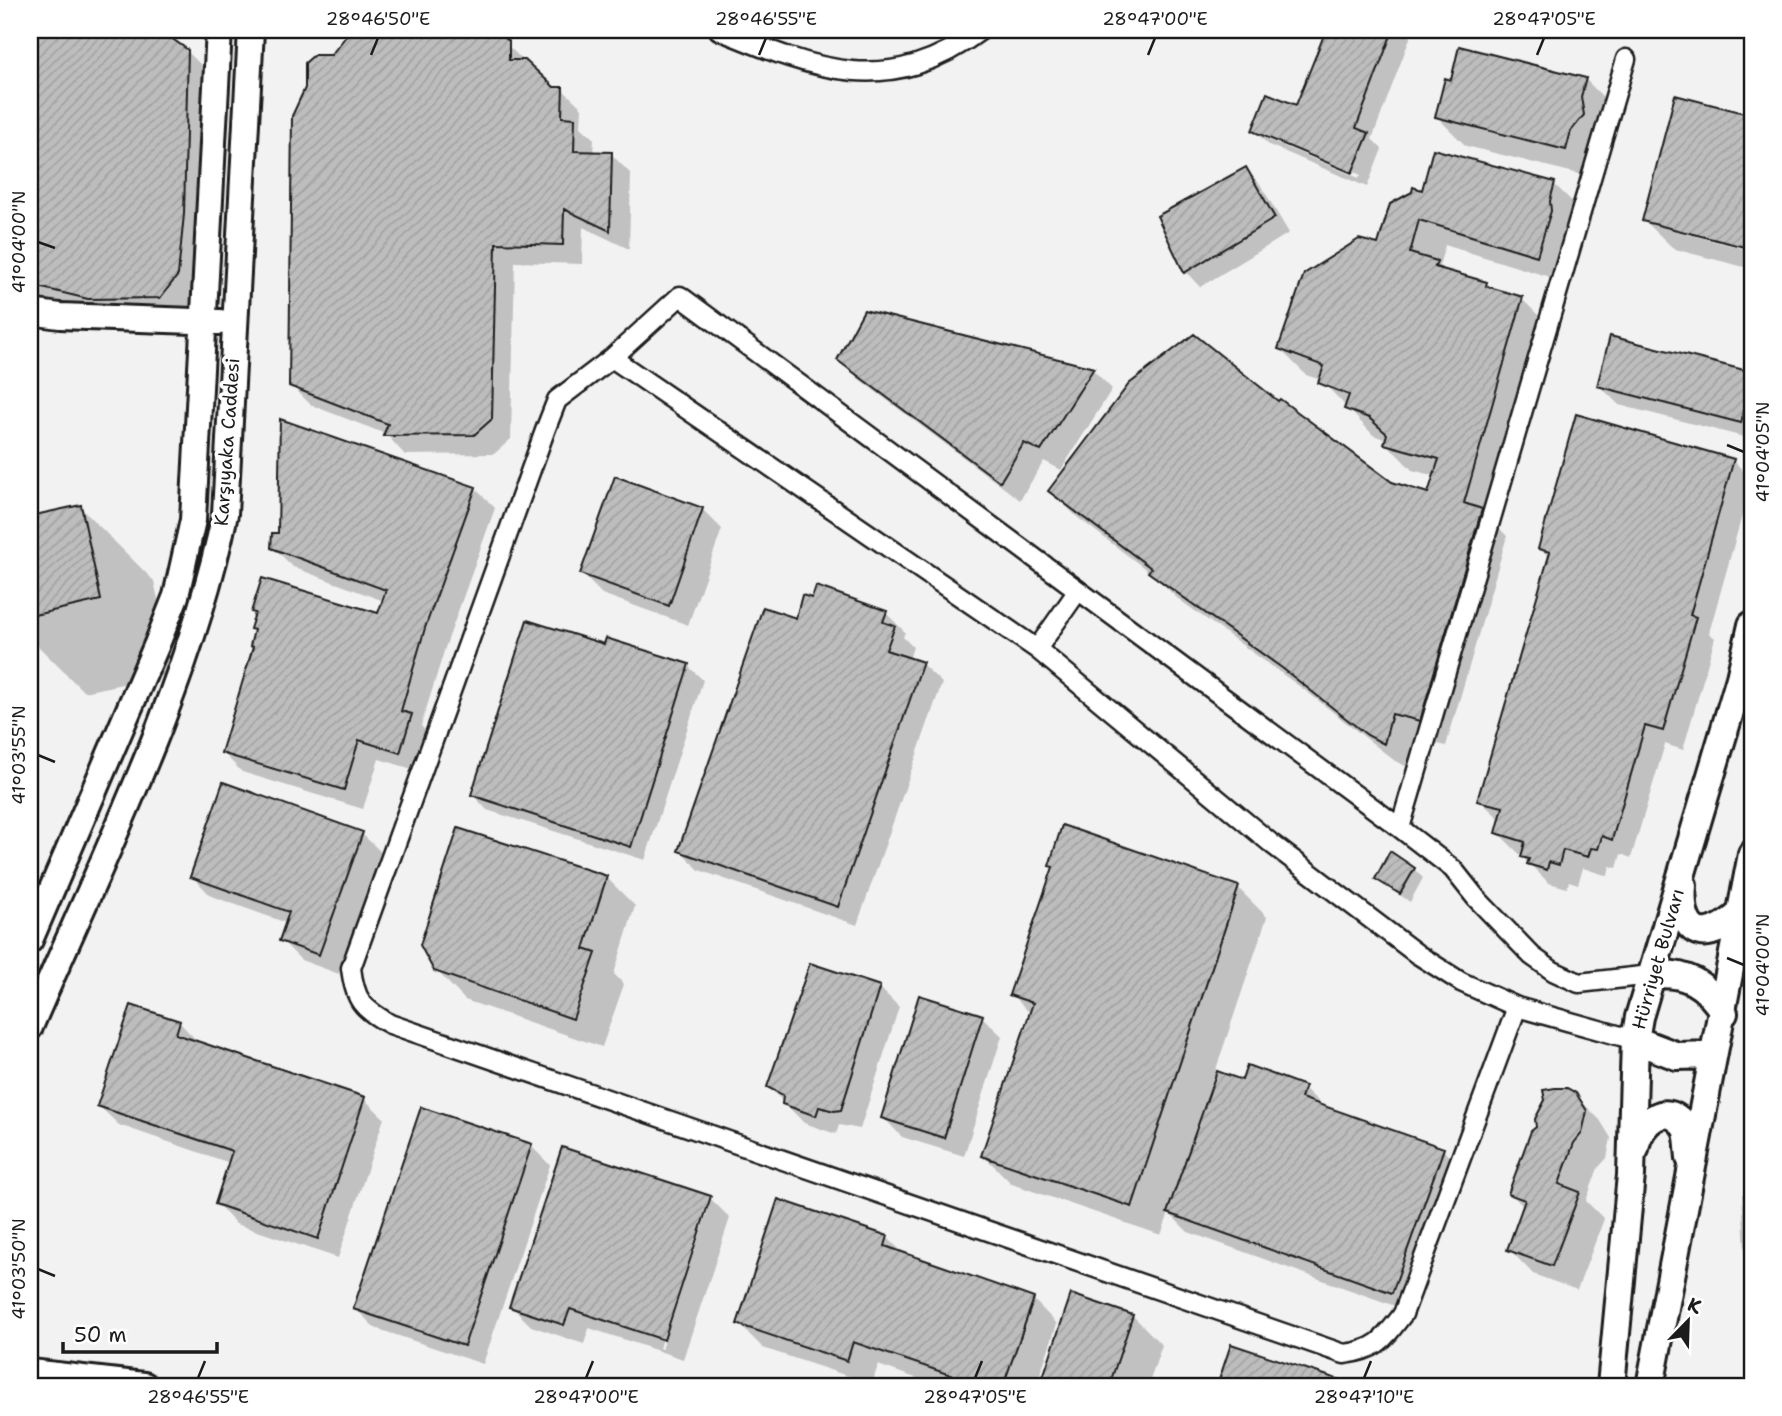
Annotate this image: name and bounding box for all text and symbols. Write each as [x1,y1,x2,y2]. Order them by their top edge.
text: 28°46'50"E [326,7,430,31]
text: 28°46'55"E [715,7,817,31]
text: 28°47'00"E [1102,7,1208,31]
text: 28°47'05"E [1492,7,1596,31]
text: 41°04'00"N [7,190,31,294]
street label: Karşıyaka Caddesi [209,357,245,527]
text: 41°04'05"N [1751,401,1775,503]
text: 41°03'55"N [7,705,31,805]
street label: Hürriyet Bulvarı [1626,886,1690,1032]
text: 41°04'00"N [1751,913,1775,1017]
text: 41°03'50"N [7,1218,31,1320]
north arrow [1652,1286,1722,1356]
text: K [1684,1292,1705,1320]
scale bar [63,1311,217,1355]
text: 50 m [74,1321,127,1349]
text: 28°46'55"E [147,1385,249,1409]
text: 28°47'00"E [533,1385,639,1409]
text: 28°47'05"E [923,1385,1027,1409]
text: 28°47'10"E [1314,1385,1414,1409]

